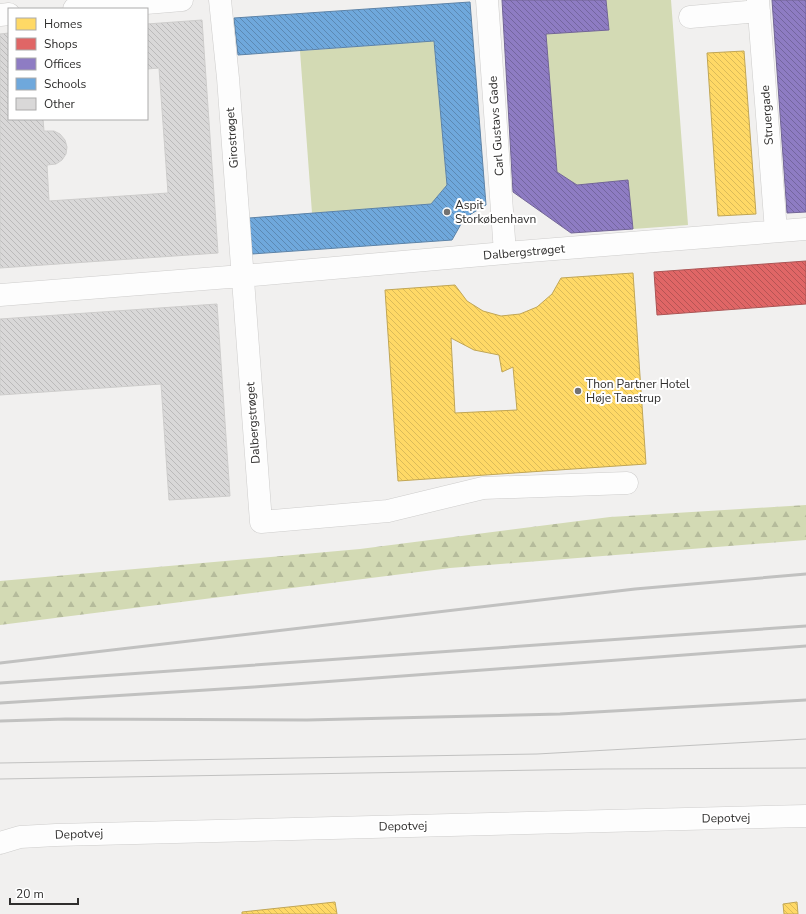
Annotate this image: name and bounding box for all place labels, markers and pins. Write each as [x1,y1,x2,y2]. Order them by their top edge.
place label: Aspit Storkøbenhavn [455,197,536,227]
marker: Aspit Storkøbenhavn [442,207,452,217]
place label: Thon Partner Hotel Høje Taastrup [586,376,690,406]
marker: Thon Partner Hotel Høje Taastrup [573,386,583,396]

